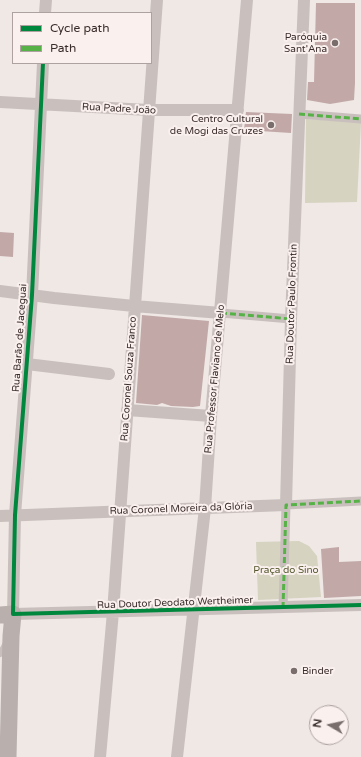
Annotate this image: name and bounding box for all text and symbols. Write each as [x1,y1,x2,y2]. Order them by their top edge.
legend [12,12,152,64]
text: Cycle path [50,21,109,35]
place label: Paróquia Sant'Ana [284,31,327,54]
marker: Paróquia Sant'Ana [330,38,340,48]
text: Path [50,41,76,55]
street label: Rua Padre João [82,101,156,117]
place label: Centro Cultural de Mogi das Cruzes [170,113,263,136]
marker: Centro Cultural de Mogi das Cruzes [266,120,276,130]
street label: Rua Doutor Paulo Frontin [284,244,300,364]
street label: Rua Barão de Jaceguai [10,284,30,392]
street label: Rua Professor Flaviano de Melo [203,304,227,454]
street label: Rua Coronel Souza Franco [119,316,139,442]
street label: Rua Coronel Moreira da Glória [109,501,253,517]
park label: Praça do Sino [253,564,319,576]
street label: Rua Doutor Deodato Wertheimer [97,594,253,612]
place label: Binder [302,665,333,677]
marker: Binder [289,666,299,676]
north arrow [309,705,349,745]
text: N [311,718,325,729]

